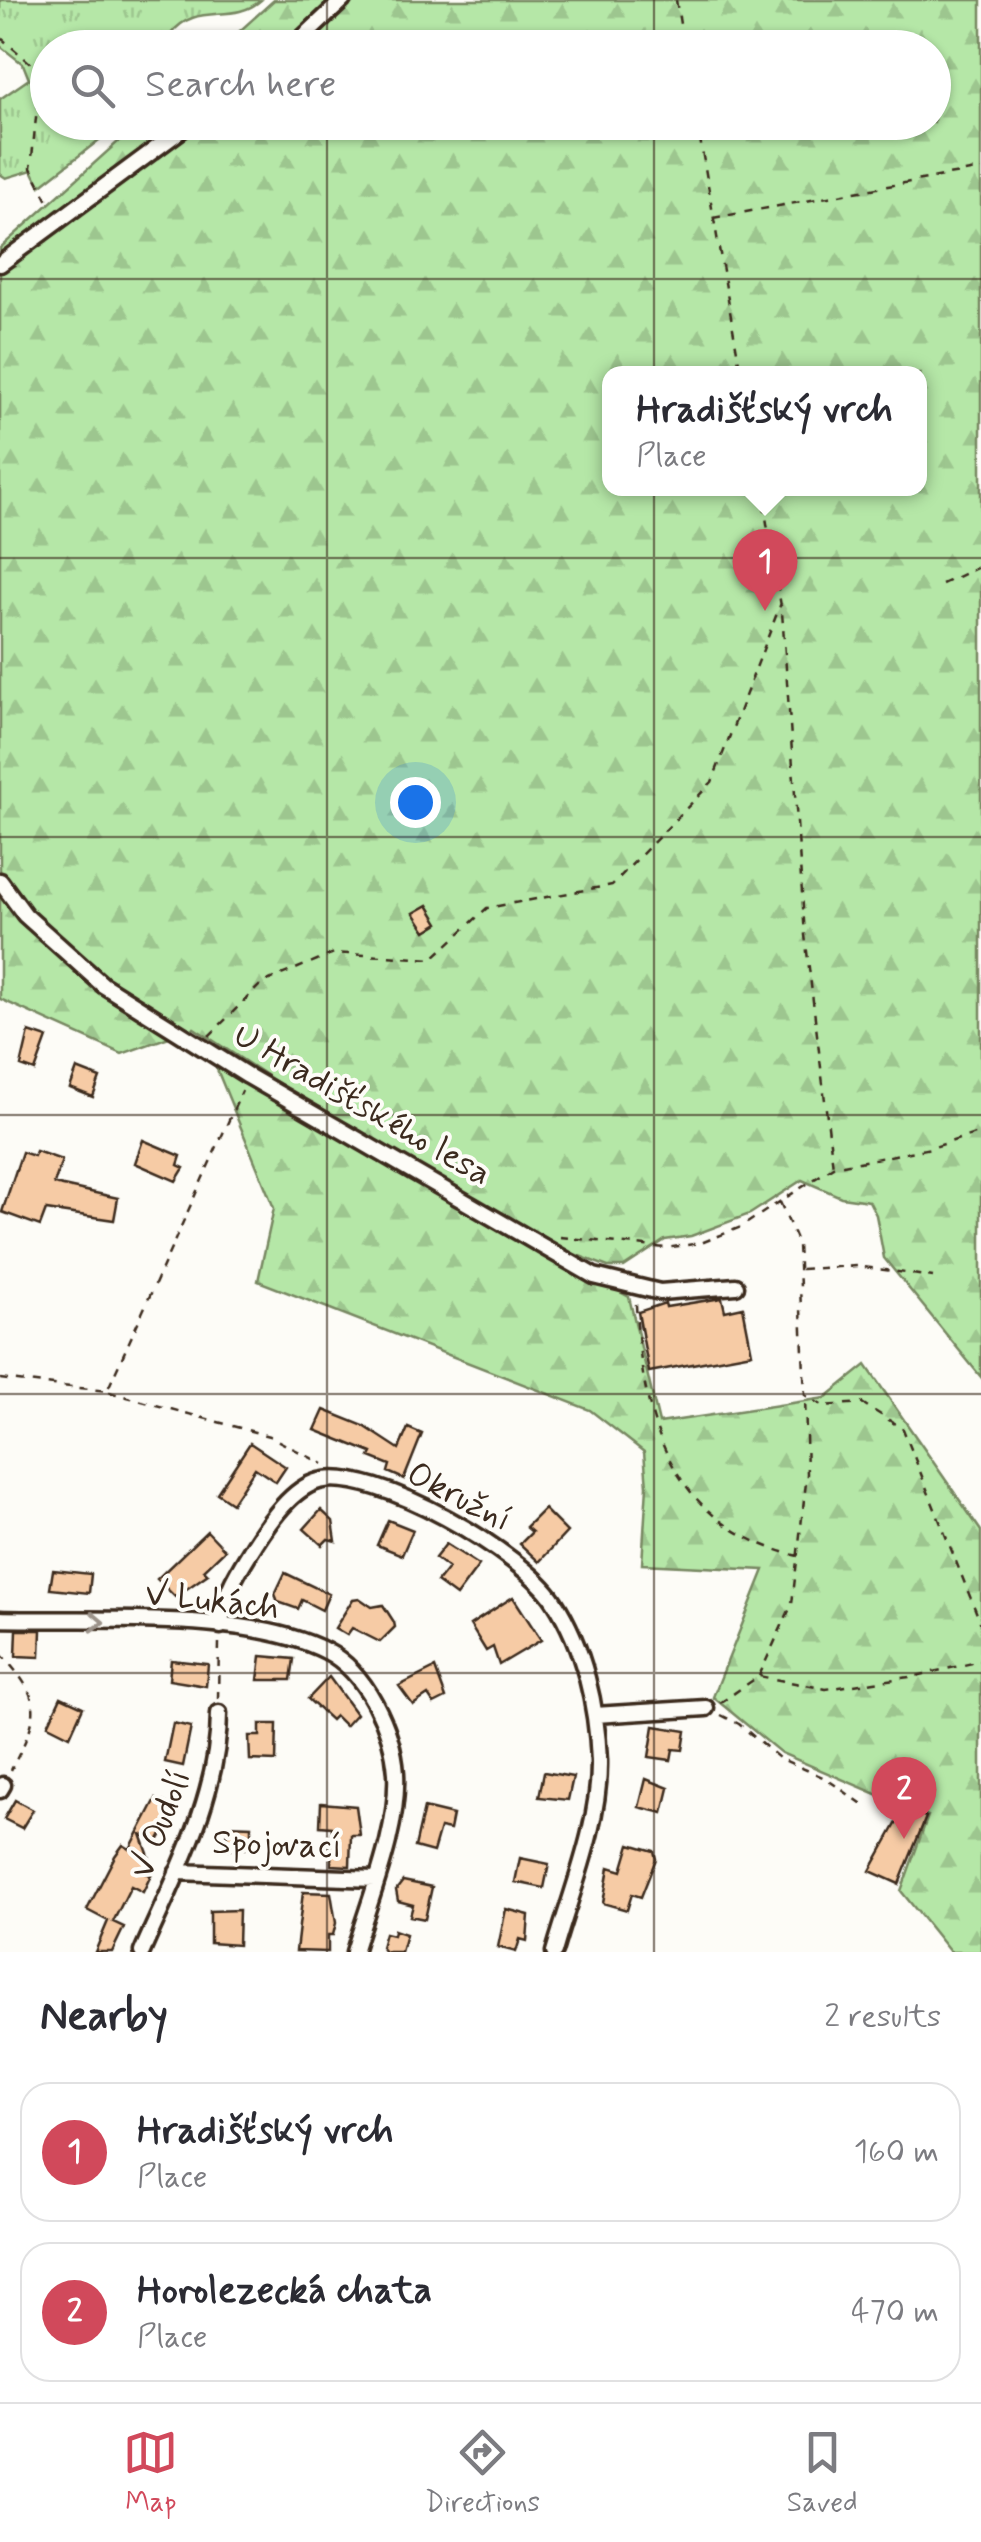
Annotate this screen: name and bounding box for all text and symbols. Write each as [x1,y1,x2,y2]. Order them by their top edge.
search box [30,30,951,140]
icon: search [65,58,120,113]
text: Search here [145,61,336,110]
popup [602,366,927,496]
text: Hradišťský vrch [636,386,893,435]
text: Place [636,435,707,477]
pin: 1 [732,528,798,611]
your location [390,777,441,828]
street label: U Hradišťského lesa [225,1013,499,1197]
street label: Okružní [399,1451,519,1543]
street label: V Lukách [143,1571,281,1631]
one-way arrow [90,1611,106,1632]
pin: 2 [872,1756,936,1839]
street label: V Oudolí [119,1763,203,1885]
street label: Spojovací [211,1820,343,1870]
text: Nearby [40,1990,168,2045]
text: 2 results [824,1996,941,2038]
text: Hradišťský vrch [137,2107,394,2156]
text: 1 [67,2131,82,2173]
text: 160 m [854,2131,939,2173]
text: Place [137,2156,207,2198]
text: Horolezecká chata [137,2267,432,2316]
text: 2 [67,2291,82,2333]
text: 470 m [851,2291,939,2333]
text: Place [137,2316,207,2358]
tab: Map [123,2425,178,2522]
tab: Directions [425,2425,540,2522]
tab: Saved [787,2425,858,2522]

